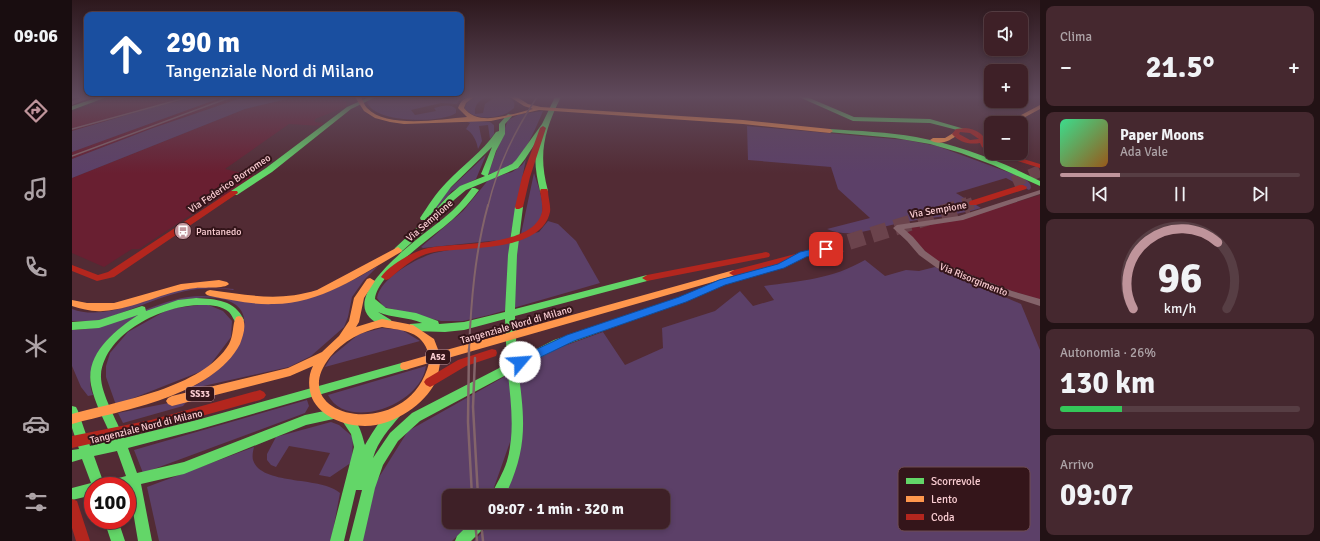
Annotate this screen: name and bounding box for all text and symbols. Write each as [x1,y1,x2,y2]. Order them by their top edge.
map controls [984,12,1028,160]
button: sound [984,12,1028,56]
text: 09:06 [14,25,58,47]
text: 290 m [166,26,240,60]
icon: ahead [100,28,152,80]
text: Clima [1060,29,1092,45]
text: 21.5° [1145,49,1215,86]
text: − [1060,54,1072,81]
text: + [1288,54,1300,81]
text: Tangenziale Nord di Milano [166,60,374,82]
button: + [984,64,1028,108]
icon: directions [22,97,50,125]
button: − [984,116,1028,160]
text: Paper Moons [1120,126,1204,144]
text: Ada Vale [1120,144,1168,160]
street label: Via Federico Borromeo [186,152,273,216]
icon: music [22,175,50,203]
icon: previous [1089,183,1111,205]
icon: pause [1169,183,1191,205]
icon: next [1249,183,1271,205]
street label: Via Sempione [404,197,455,244]
street label: Via Sempione [909,199,968,221]
bus stop icon: Pantanedo [173,221,193,241]
place label: Pantanedo [196,226,242,238]
pin [809,232,843,266]
icon: arrive [815,238,837,260]
text: 96 [1158,252,1202,303]
icon: phone [22,253,50,281]
street label: Via Risorgimento [938,261,1010,299]
text: km/h [1164,299,1196,316]
street label: Tangenziale Nord di Milano [459,303,573,347]
icon: climate [22,332,50,360]
position arrow [499,341,541,383]
text: Autonomia · 26% [1060,345,1156,361]
road number: A52 [426,350,450,364]
text: 130 km [1060,365,1155,402]
road number: SS33 [186,387,214,401]
street label: Tangenziale Nord di Milano [89,407,204,447]
icon: car [22,410,50,438]
text: Arrivo [1060,457,1094,473]
legend [898,467,1030,531]
text: Scorrevole [931,475,980,488]
speed limit sign: 100 [84,477,136,529]
text: 09:07 [1060,477,1134,514]
icon: filters [22,488,50,516]
text: Lento [931,493,958,506]
text: 09:07 · 1 min · 320 m [488,500,624,518]
text: Coda [931,511,955,524]

